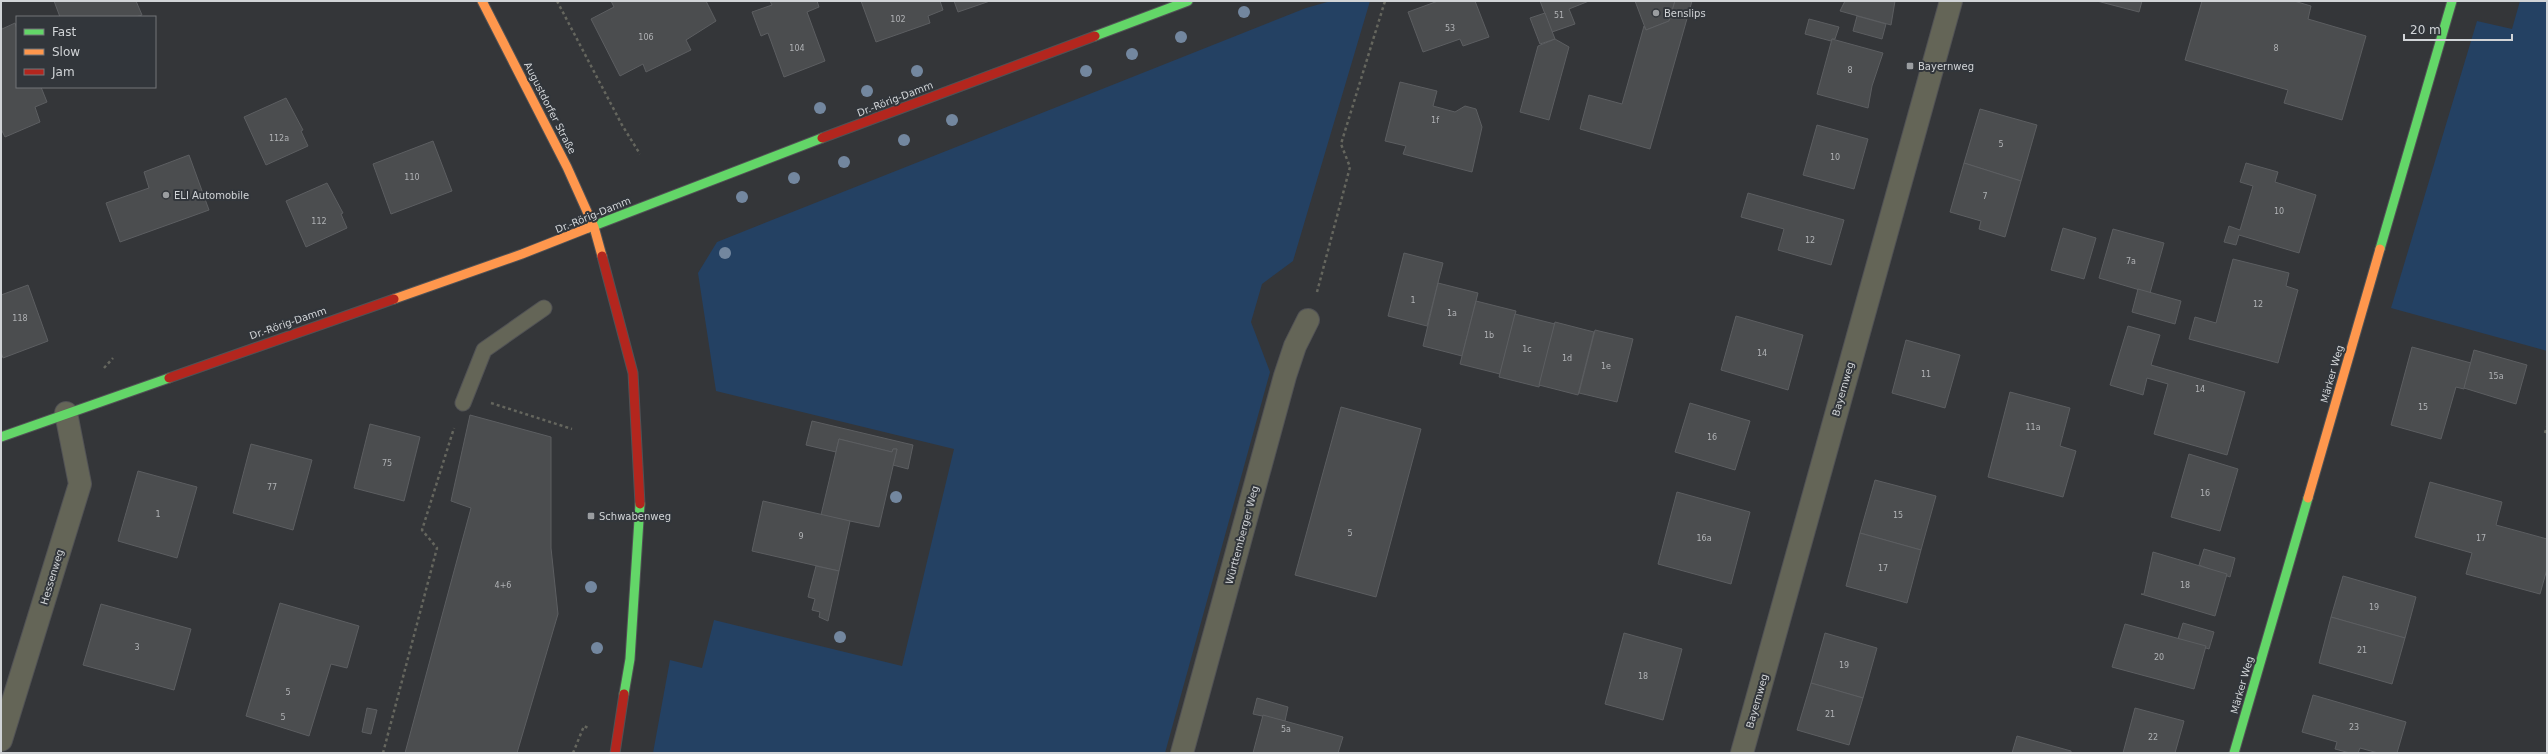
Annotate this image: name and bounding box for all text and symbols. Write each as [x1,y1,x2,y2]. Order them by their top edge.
marker: Benslips [1651,8,1661,18]
place label: Benslips [1664,8,1706,19]
house number: 51 [1554,11,1564,20]
house number: 102 [890,15,906,24]
legend [16,16,156,88]
scale bar [2404,16,2512,42]
text: 20 m [2410,23,2441,37]
house number: 53 [1445,24,1455,33]
text: Fast [52,25,76,39]
house number: 106 [638,33,654,42]
house number: 104 [789,44,805,53]
house number: 8 [2273,44,2279,53]
text: Slow [52,45,80,59]
street label: Augustdorfer Straße [522,60,578,156]
marker: Bayernweg [1905,61,1915,71]
place label: Bayernweg [1918,61,1974,72]
text: Jam [51,65,75,79]
house number: 8 [1847,66,1853,75]
street label: Dr.-Rörig-Damm [855,79,935,119]
house number: 1f [1431,116,1439,125]
house number: 112a [269,134,289,143]
house number: 5 [1998,140,2004,149]
house number: 10 [1830,153,1840,162]
house number: 110 [404,173,420,182]
marker: ELI Automobile [161,190,171,200]
place label: ELI Automobile [174,190,249,201]
house number: 7 [1982,192,1988,201]
street label: Dr.-Rörig-Damm [554,195,632,235]
house number: 10 [2274,207,2284,216]
house number: 112 [311,217,327,226]
house number: 12 [1805,236,1815,245]
house number: 7a [2126,257,2136,266]
house number: 1 [1410,296,1416,305]
house number: 12 [2253,300,2263,309]
street label: Dr.-Rörig-Damm [248,305,328,341]
house number: 1a [1447,309,1457,318]
house number: 118 [12,314,28,323]
house number: 1b [1484,331,1494,340]
street label: Märker Weg [2319,344,2345,404]
house number: 1c [1522,345,1532,354]
house number: 14 [1757,349,1767,358]
house number: 1d [1562,354,1572,363]
street label: Bayernweg [1830,361,1856,417]
house number: 1e [1601,362,1611,371]
house number: 11 [1921,370,1931,379]
house number: 15a [2488,372,2504,381]
house number: 14 [2195,385,2205,394]
house number: 15 [2418,403,2428,412]
house number: 11a [2025,423,2041,432]
house number: 16 [1707,433,1717,442]
house number: 75 [382,459,392,468]
house number: 77 [267,483,277,492]
street label: Württemberger Weg [1224,484,1260,586]
house number: 16 [2200,489,2210,498]
house number: 1 [155,510,161,519]
marker: Schwabenweg [586,511,596,521]
place label: Schwabenweg [599,511,671,522]
house number: 15 [1893,511,1903,520]
house number: 5 [1347,529,1353,538]
house number: 9 [798,532,804,541]
house number: 16a [1696,534,1712,543]
house number: 17 [2476,534,2486,543]
street label: Hessenweg [38,548,66,606]
house number: 17 [1878,564,1888,573]
house number: 4+6 [495,581,511,590]
house number: 18 [2180,581,2190,590]
house number: 19 [2369,603,2379,612]
house number: 3 [134,643,140,652]
house number: 21 [2357,646,2367,655]
house number: 20 [2154,653,2164,662]
street label: Märker Weg [2229,655,2255,715]
house number: 19 [1839,661,1849,670]
house number: 18 [1638,672,1648,681]
street label: Bayernweg [1744,673,1770,729]
house number: 5 [285,688,291,697]
house number: 21 [1825,710,1835,719]
house number: 5 [280,713,286,722]
house number: 23 [2349,723,2359,732]
house number: 5a [1281,725,1291,734]
house number: 22 [2148,733,2158,742]

